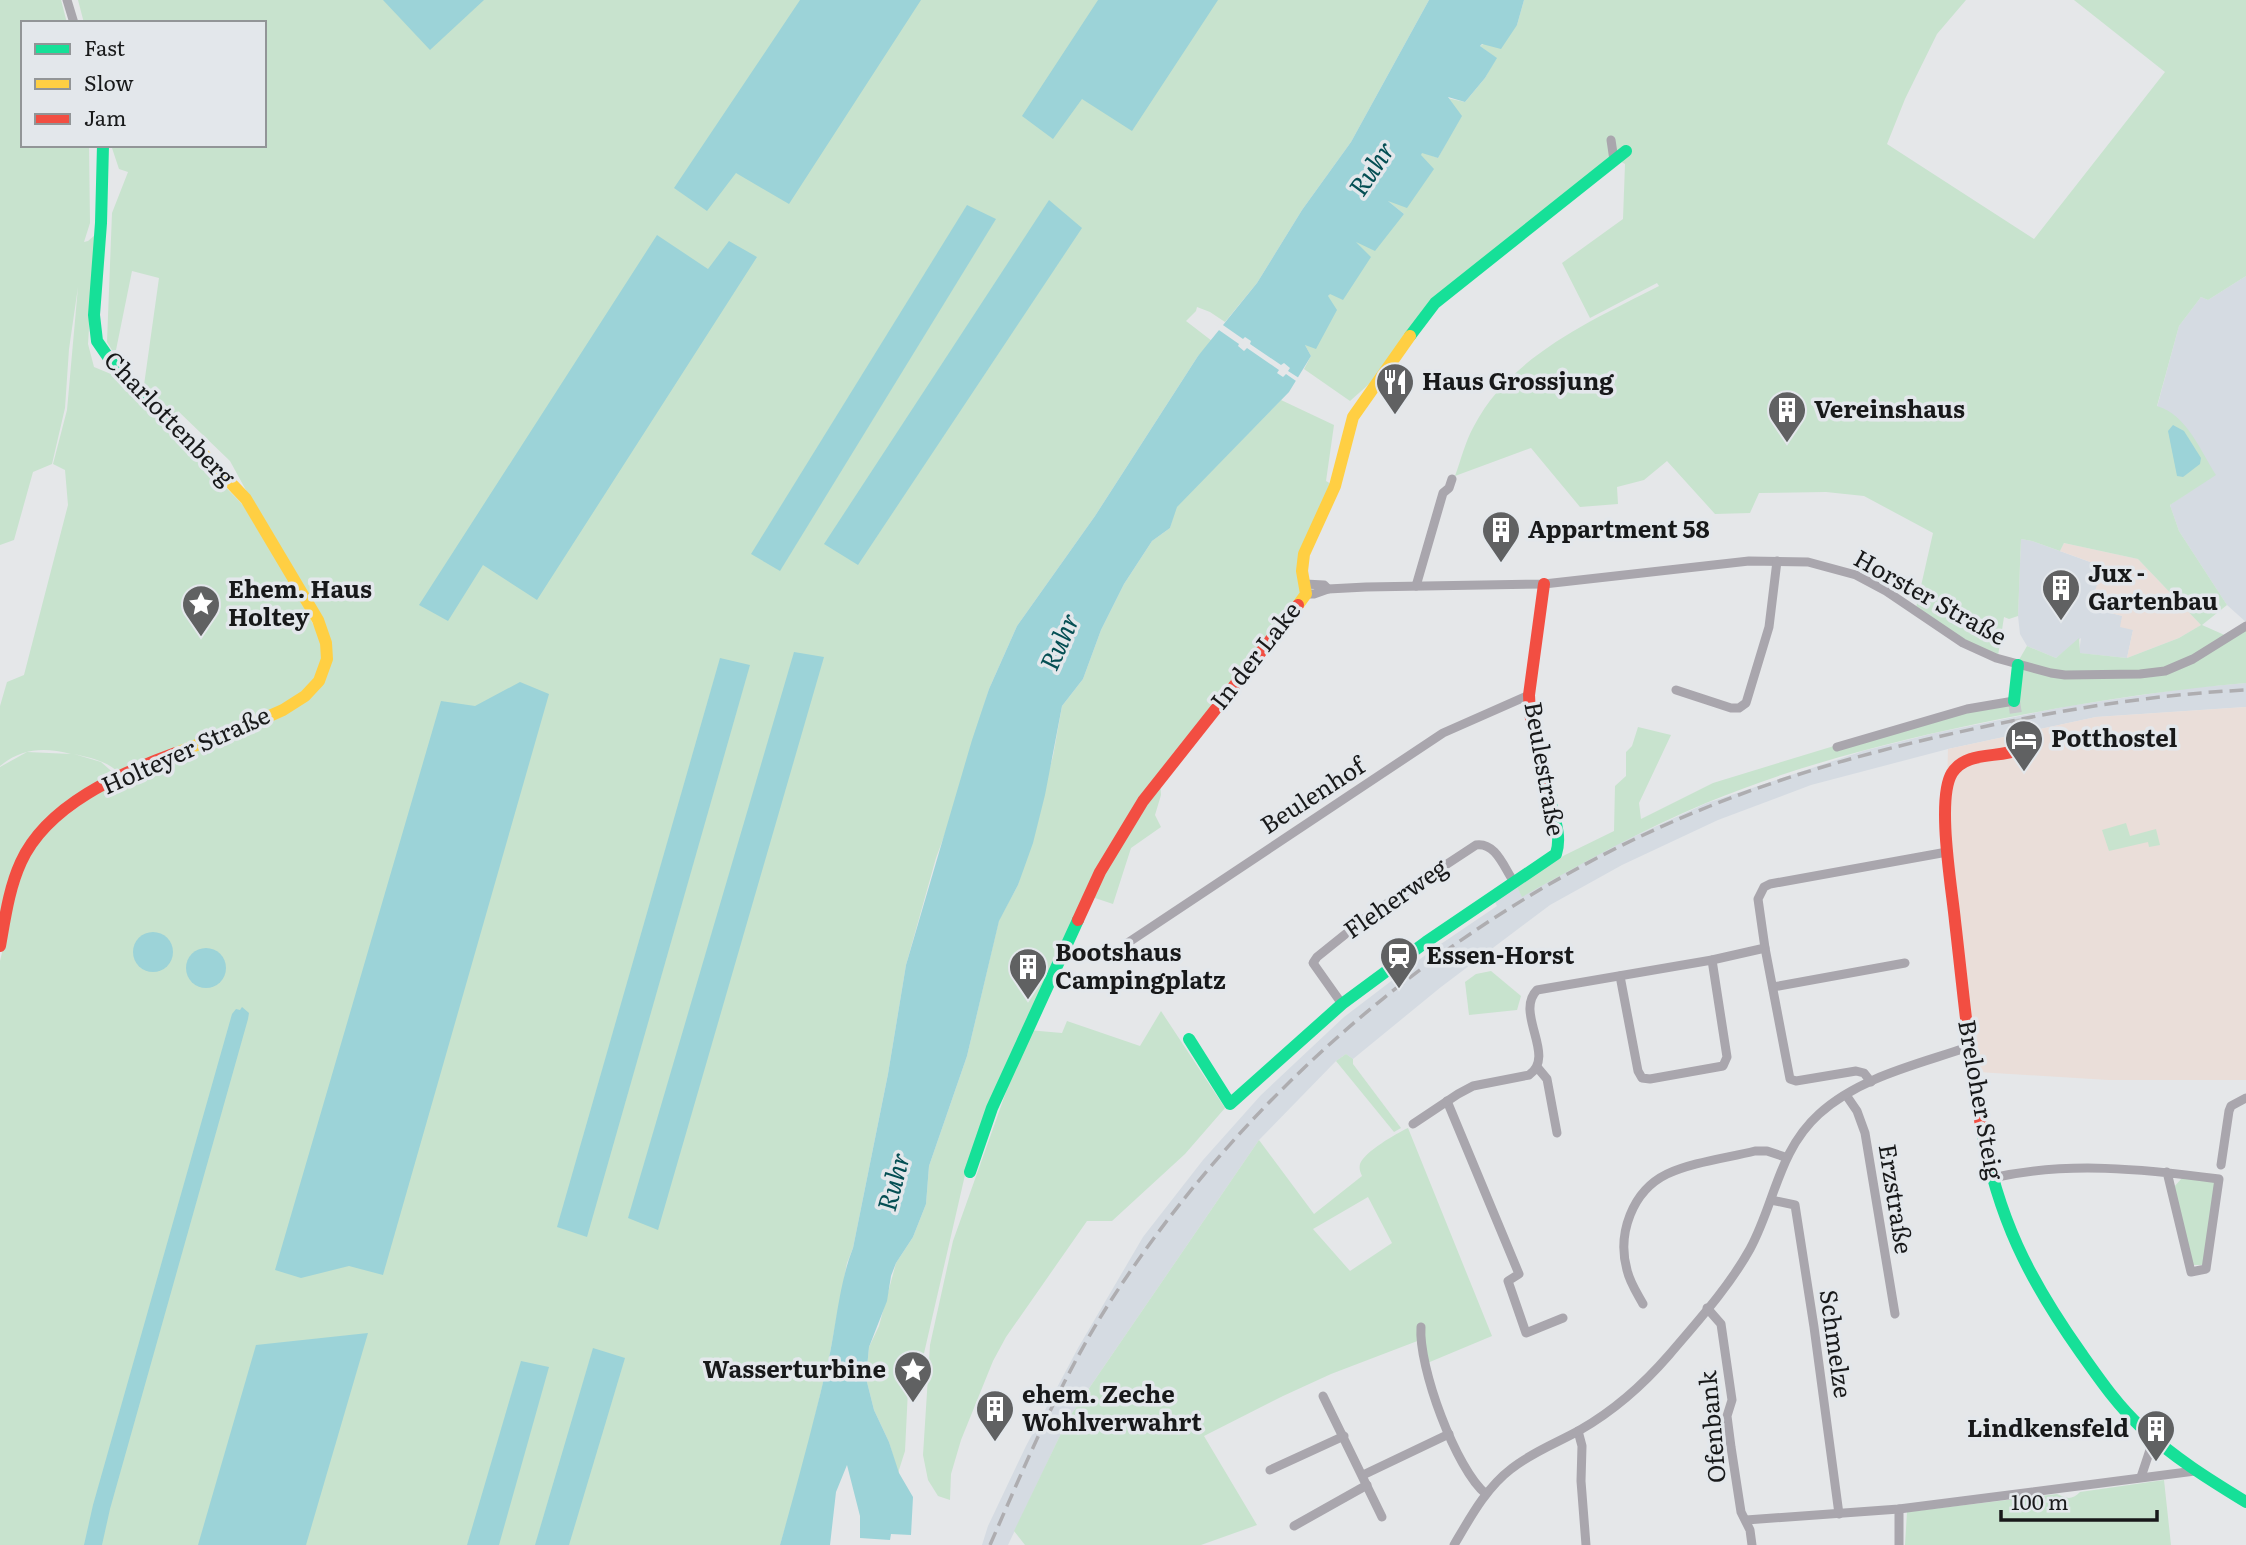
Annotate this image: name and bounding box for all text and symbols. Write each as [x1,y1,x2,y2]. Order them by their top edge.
legend [21,21,266,147]
text: Fast [84,31,125,62]
text: Slow [84,66,134,97]
text: Jam [84,101,126,132]
water label: Ruhr [1337,132,1403,203]
street label: Charlottenberg [97,342,245,493]
restaurant icon: Haus Grossjung [1374,361,1416,416]
place label: Haus Grossjung [1422,362,1614,397]
building icon: Vereinshaus [1766,389,1808,444]
place label: Vereinshaus [1814,390,1965,425]
building icon: Appartment 58 [1480,509,1522,564]
place label: Appartment 58 [1528,510,1710,545]
street label: Horster Straße [1848,539,2014,652]
place label: Jux - Gartenbau [2088,554,2218,617]
building icon: Jux - Gartenbau [2040,567,2082,622]
place label: Ehem. Haus Holtey [228,570,372,633]
place icon: Ehem. Haus Holtey [180,583,222,638]
street label: In der Lake [1201,593,1307,716]
water label: Ruhr [1028,606,1088,676]
street label: Holteyer Straße [95,696,275,802]
street label: Beulestraße [1517,699,1576,839]
hotel icon: Potthostel [2003,718,2045,773]
place label: Potthostel [2051,719,2178,754]
street label: Beulenhof [1252,746,1372,841]
street label: Fleherweg [1336,848,1454,946]
place label: Bootshaus Campingplatz [1055,933,1226,996]
station icon: Essen-Horst [1378,935,1420,990]
place label: Essen-Horst [1426,936,1575,971]
building icon: Bootshaus Campingplatz [1007,946,1049,1001]
street label: Breloher Steig [1951,1017,2014,1183]
street label: Erzstraße [1871,1141,1923,1256]
water label: Ruhr [865,1148,918,1215]
street label: Schmelze [1813,1287,1862,1400]
place icon: Wasserturbine [892,1349,934,1404]
place label: Wasserturbine [703,1350,886,1385]
street label: Ofenbank [1688,1369,1733,1485]
place label: ehem. Zeche Wohlverwahrt [1022,1375,1202,1438]
building icon: ehem. Zeche Wohlverwahrt [974,1388,1016,1443]
building icon: Lindkensfeld [2135,1408,2177,1463]
place label: Lindkensfeld [1967,1409,2129,1444]
scale bar [2001,1478,2157,1522]
text: 100 m [2011,1485,2068,1516]

